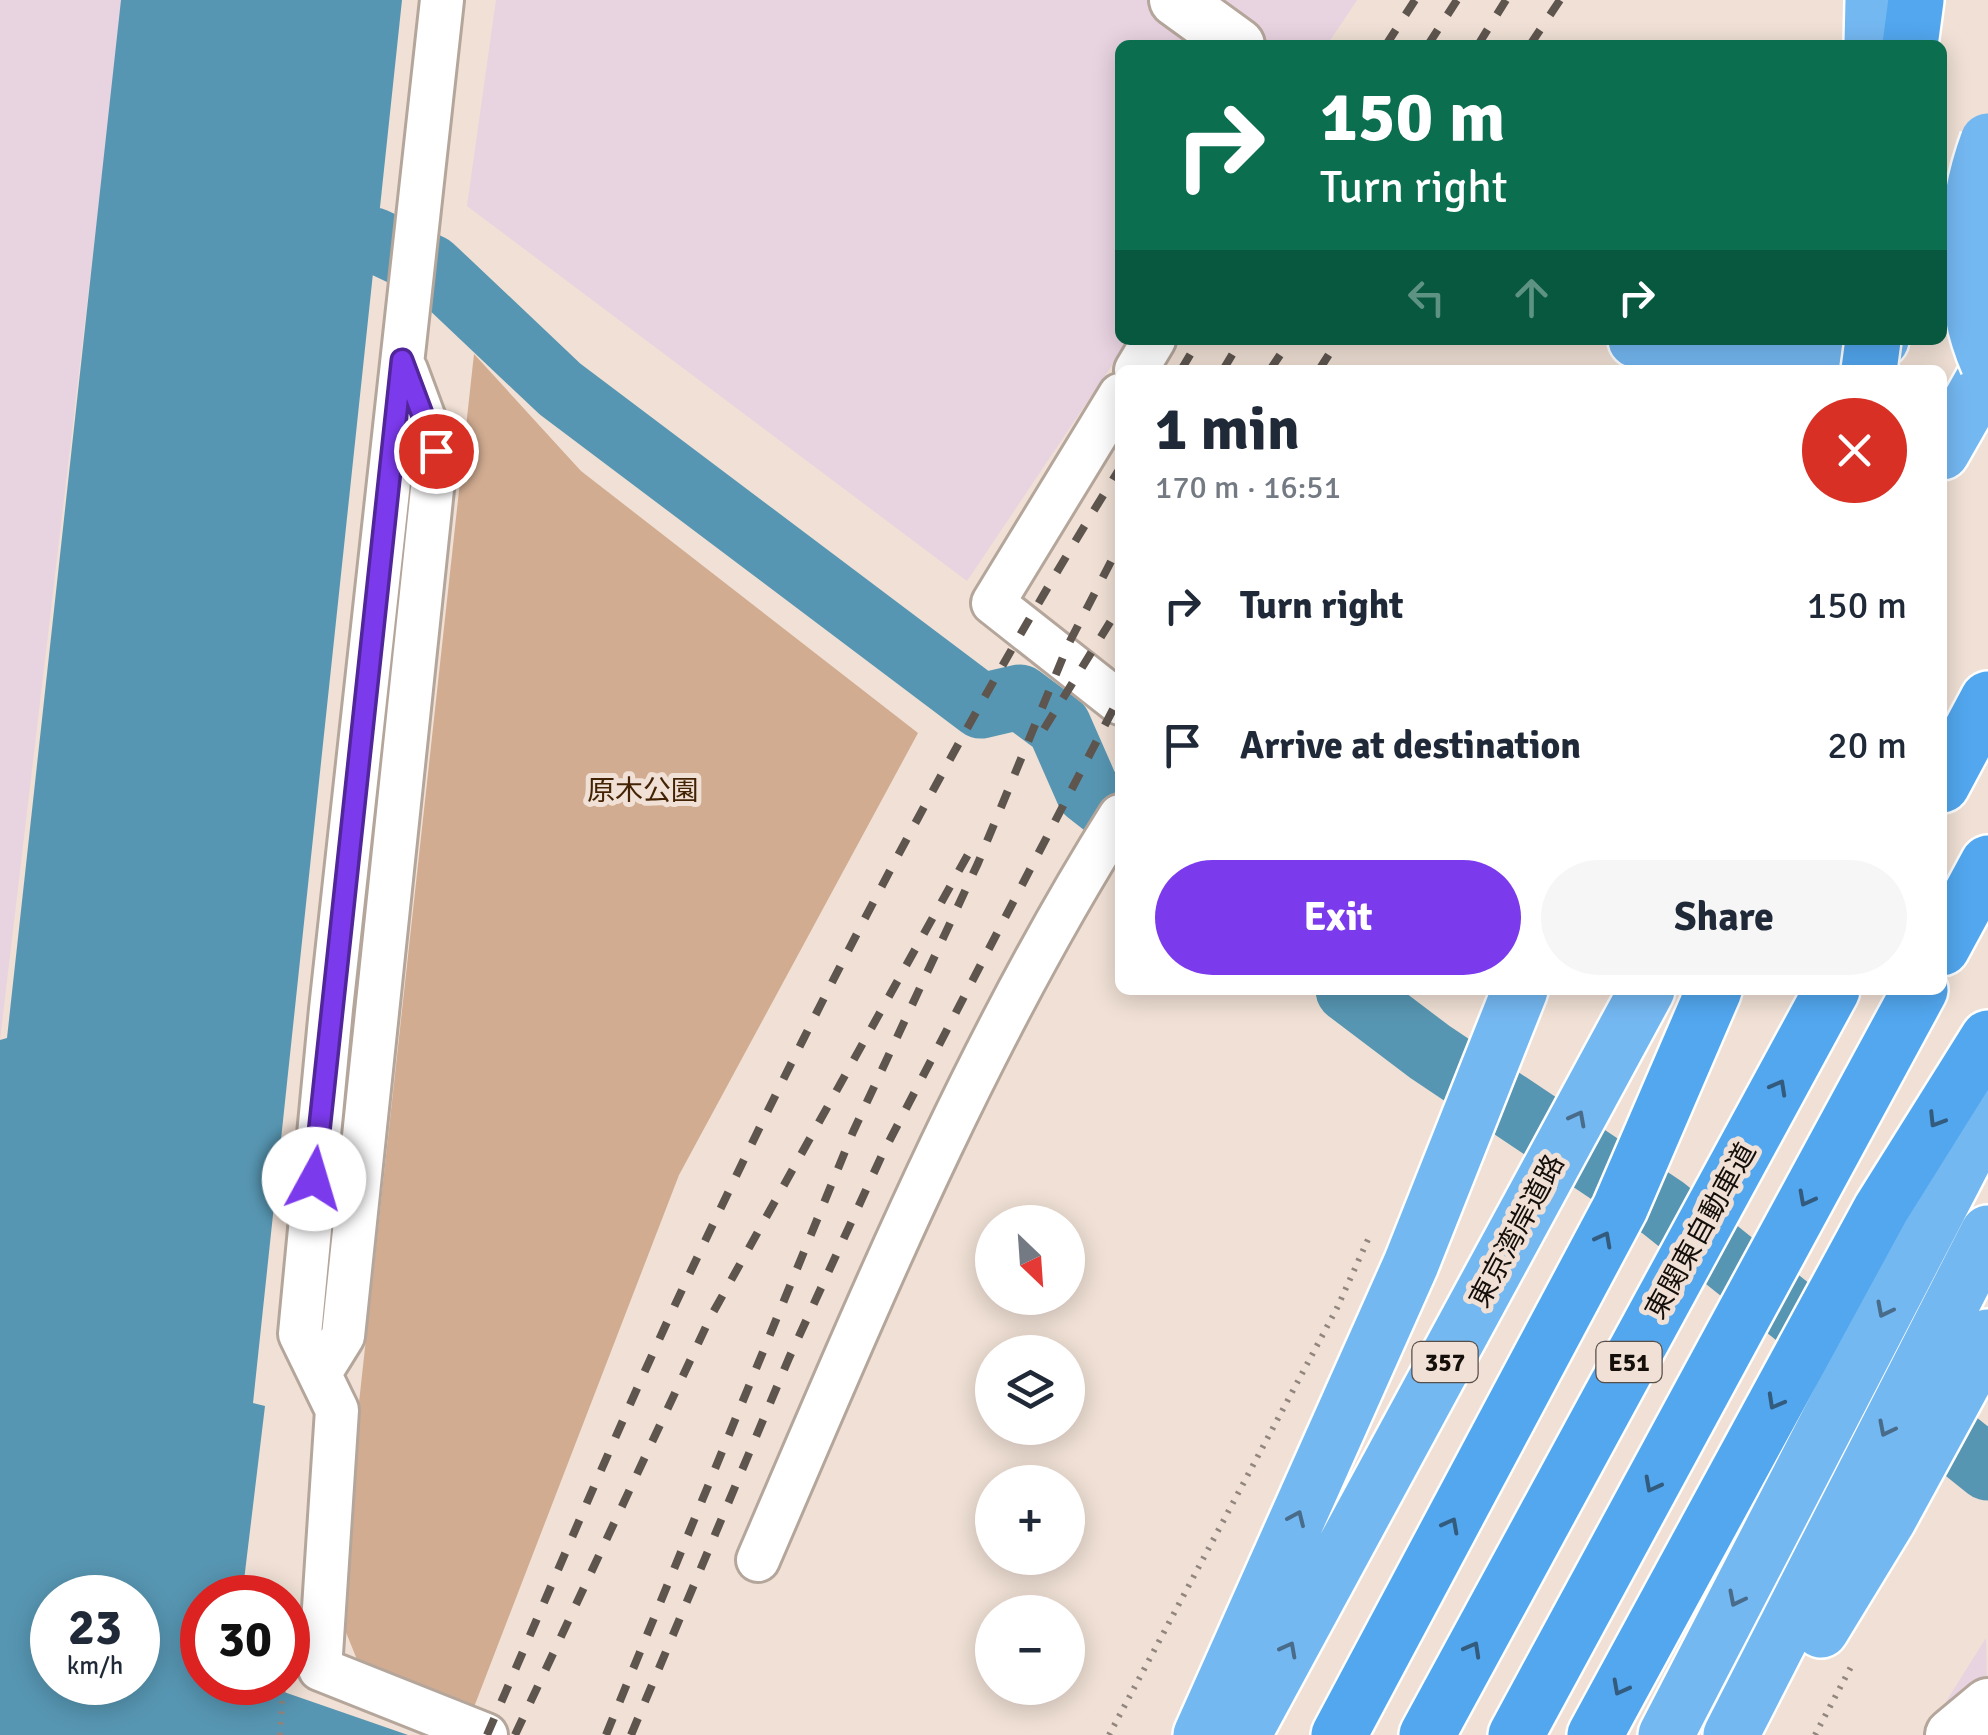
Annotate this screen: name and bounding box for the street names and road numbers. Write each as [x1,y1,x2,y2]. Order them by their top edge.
street label: 東関東自動車道 [1639,1137,1763,1325]
street label: 東京湾岸道路 [1463,1149,1571,1313]
road number: 357 [1412,1342,1478,1382]
road number: E51 [1596,1342,1662,1382]

